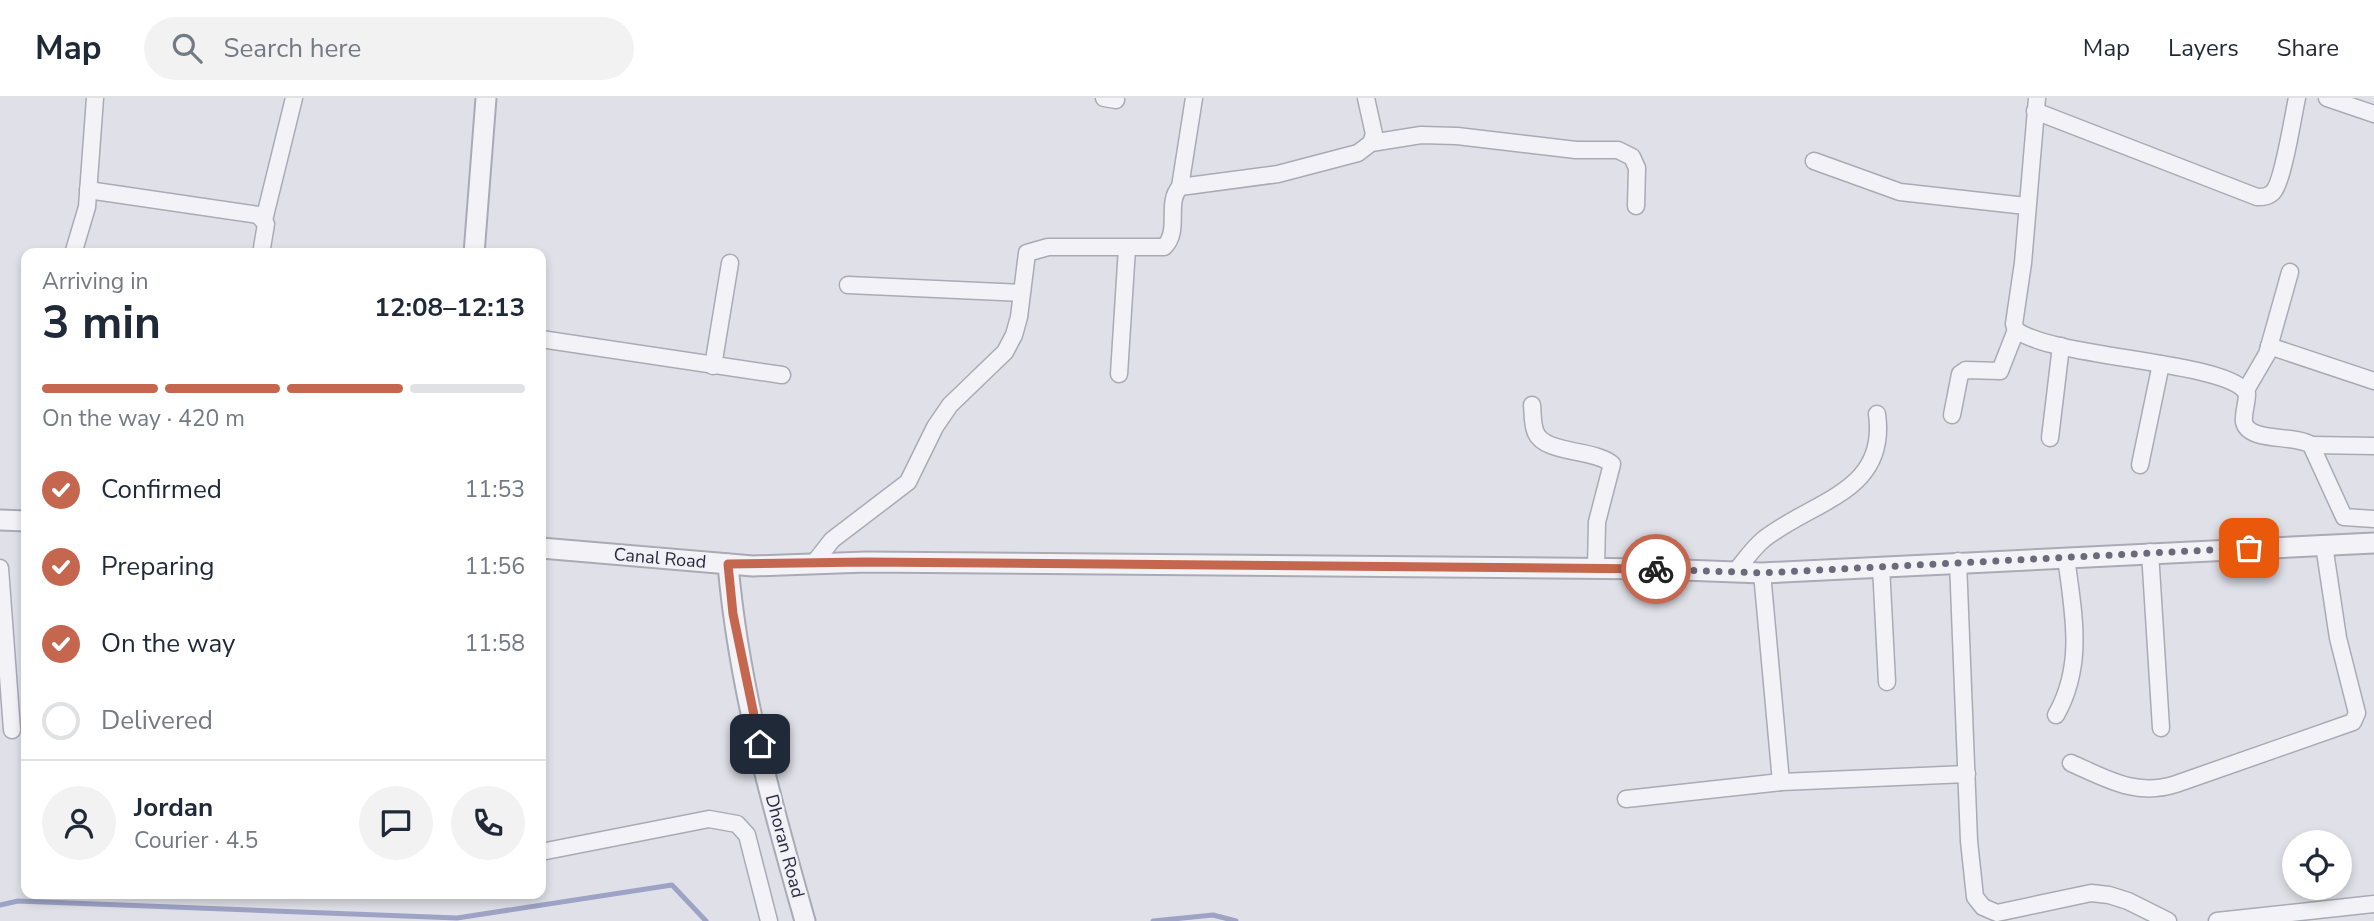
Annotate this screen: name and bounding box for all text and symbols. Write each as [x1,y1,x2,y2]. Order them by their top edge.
search box [144,17,634,80]
text: Map [35,26,102,71]
icon: search [168,29,206,67]
text: Search here [224,31,361,66]
text: Map [2083,32,2130,64]
text: Layers [2168,32,2239,64]
text: Share [2277,32,2339,64]
text: Arriving in [42,266,149,297]
text: 12:08–12:13 [374,290,525,325]
text: 3 min [42,291,161,354]
text: On the way · 420 m [42,403,245,434]
icon: check [42,471,80,509]
text: Confirmed [101,472,222,507]
text: 11:53 [465,474,525,505]
pin [2219,518,2279,578]
icon: bag [2230,529,2268,567]
courier [1621,534,1691,604]
street label: Canal Road [613,542,707,574]
icon: check [42,548,80,586]
text: Preparing [101,549,214,584]
icon: bike [1637,550,1675,588]
text: 11:56 [465,551,525,582]
icon: check [42,625,80,663]
text: On the way [101,626,235,661]
text: 11:58 [465,628,525,659]
text: Delivered [101,703,213,738]
pin [730,714,790,774]
icon: home [741,725,779,763]
button: person [42,786,116,860]
button: chat [359,786,433,860]
button: phone [451,786,525,860]
text: Jordan [134,790,213,825]
street label: Dhoran Road [760,792,810,900]
text: Courier · 4.5 [134,825,258,856]
map controls [2282,830,2352,900]
button: locate [2282,830,2352,900]

